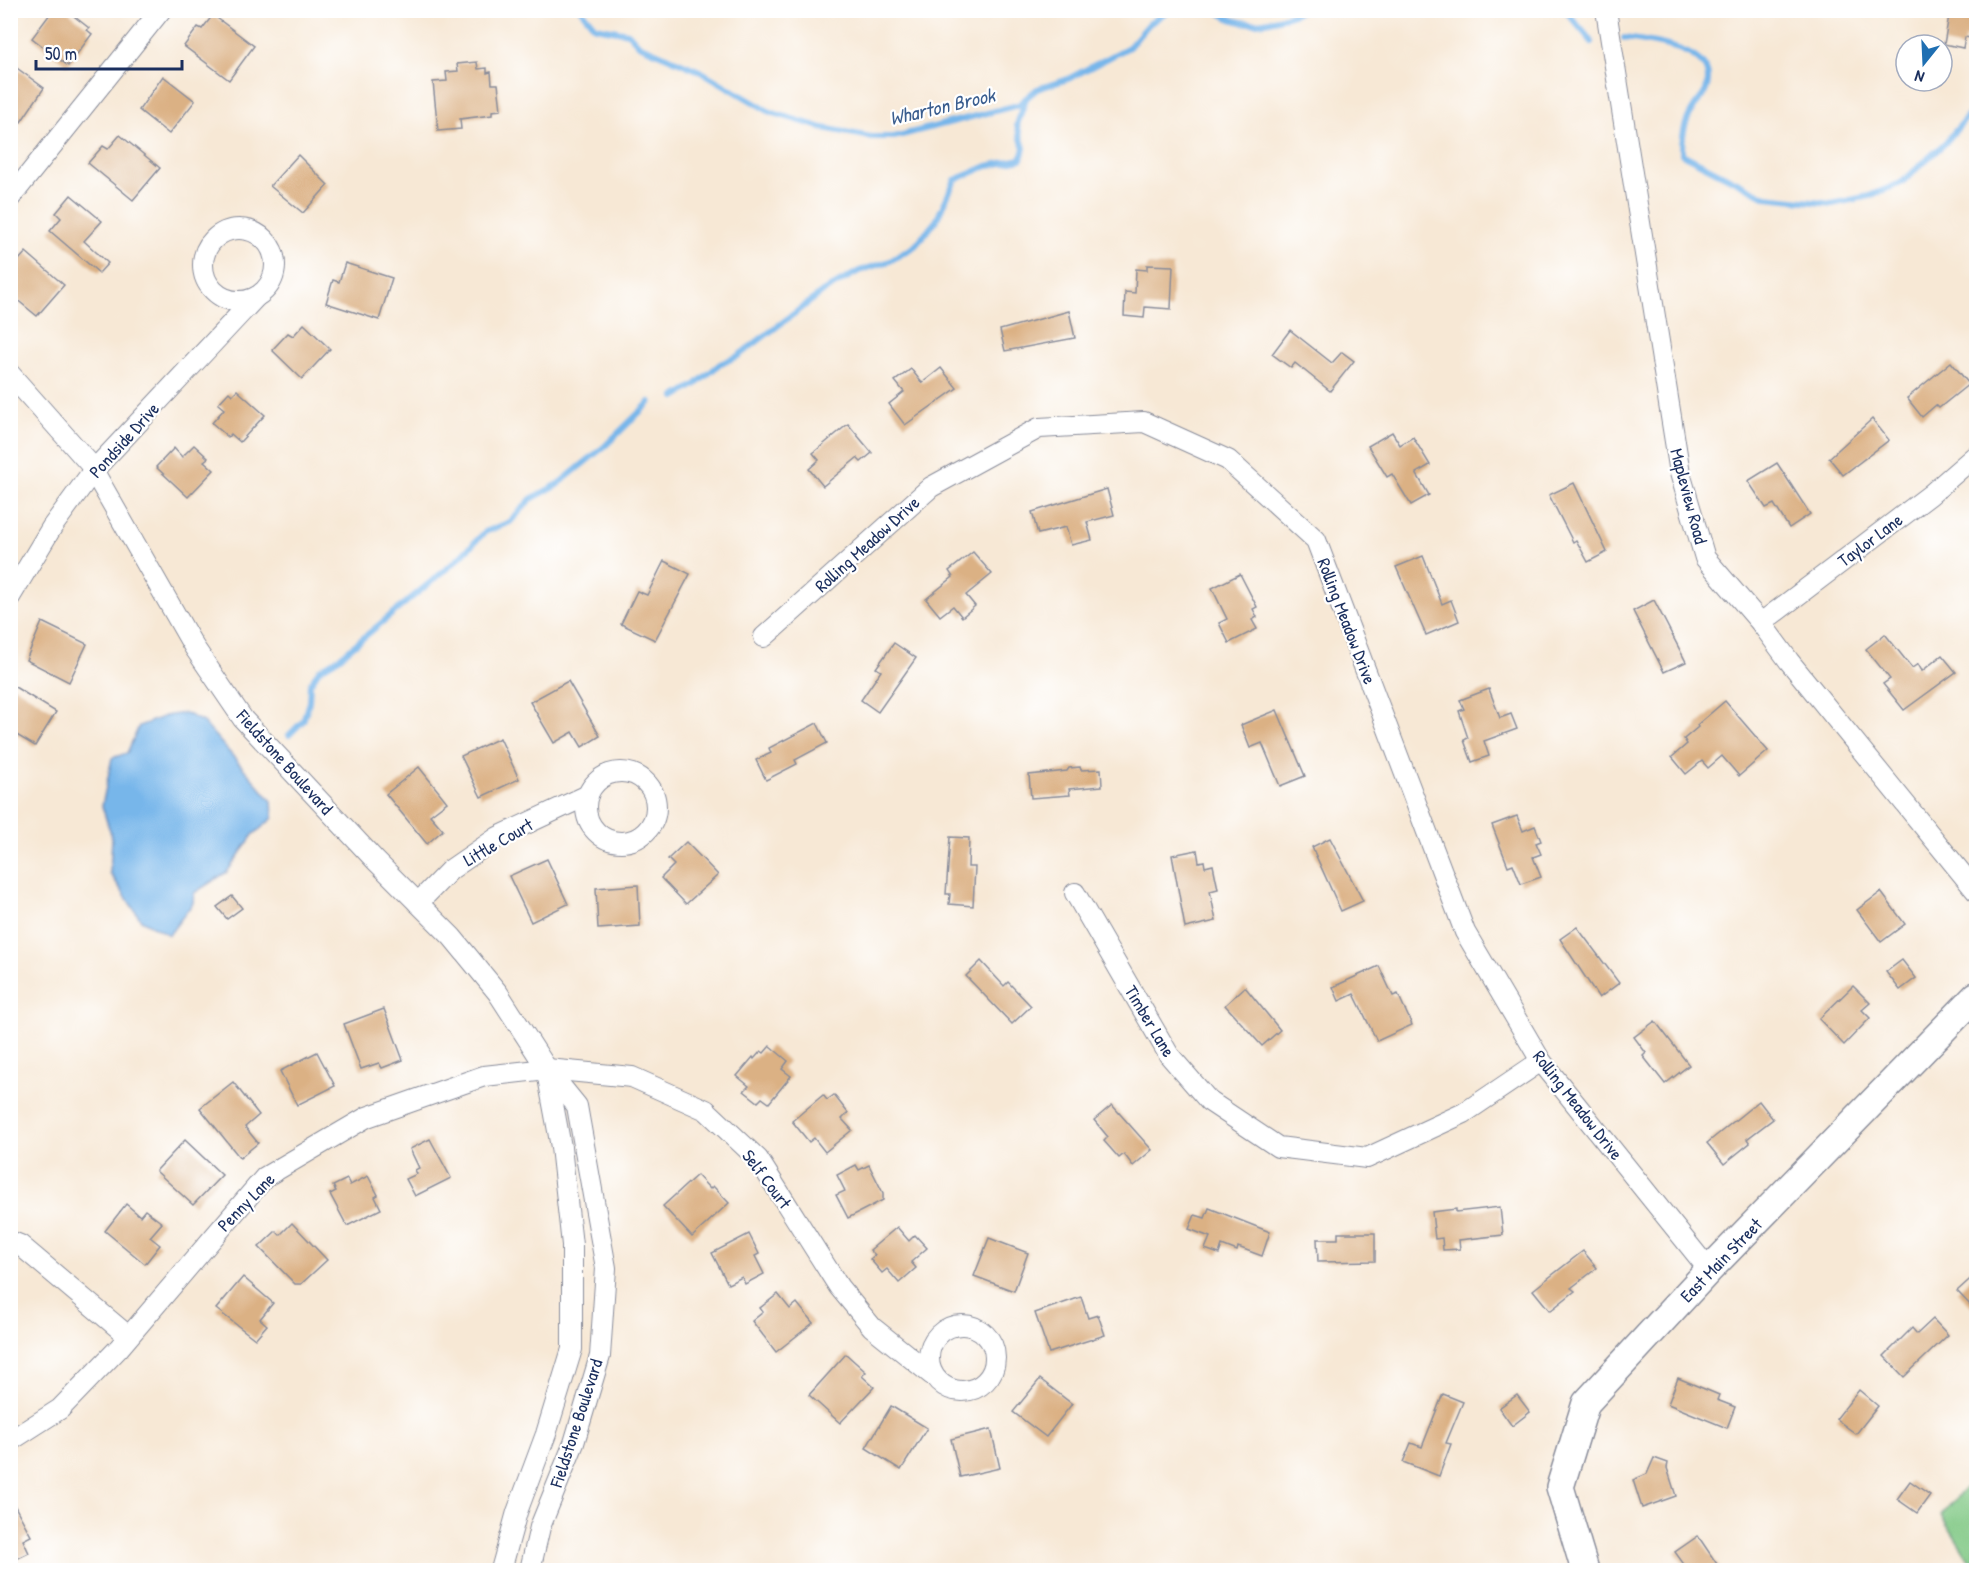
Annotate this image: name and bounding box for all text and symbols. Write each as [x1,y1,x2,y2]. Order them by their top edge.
scale bar [36,33,182,71]
north arrow [1894,33,1954,93]
text: 50 m [45,41,77,66]
text: N [1911,65,1927,89]
water label: Wharton Brook [887,80,999,131]
street label: Pondside Drive [83,397,165,483]
street label: Mapleview Road [1664,446,1714,546]
street label: Rolling Meadow Drive [809,490,925,598]
street label: Taylor Lane [1832,507,1908,573]
street label: Rolling Meadow Drive [1311,554,1383,688]
street label: Fieldstone Boulevard [230,703,339,820]
street label: Little Court [459,812,538,872]
street label: Timber Lane [1119,981,1181,1061]
street label: Rolling Meadow Drive [1527,1045,1629,1165]
street label: Self Court [736,1144,798,1214]
street label: Penny Lane [212,1167,280,1237]
street label: East Main Street [1674,1212,1768,1308]
street label: Fieldstone Boulevard [543,1356,608,1491]

